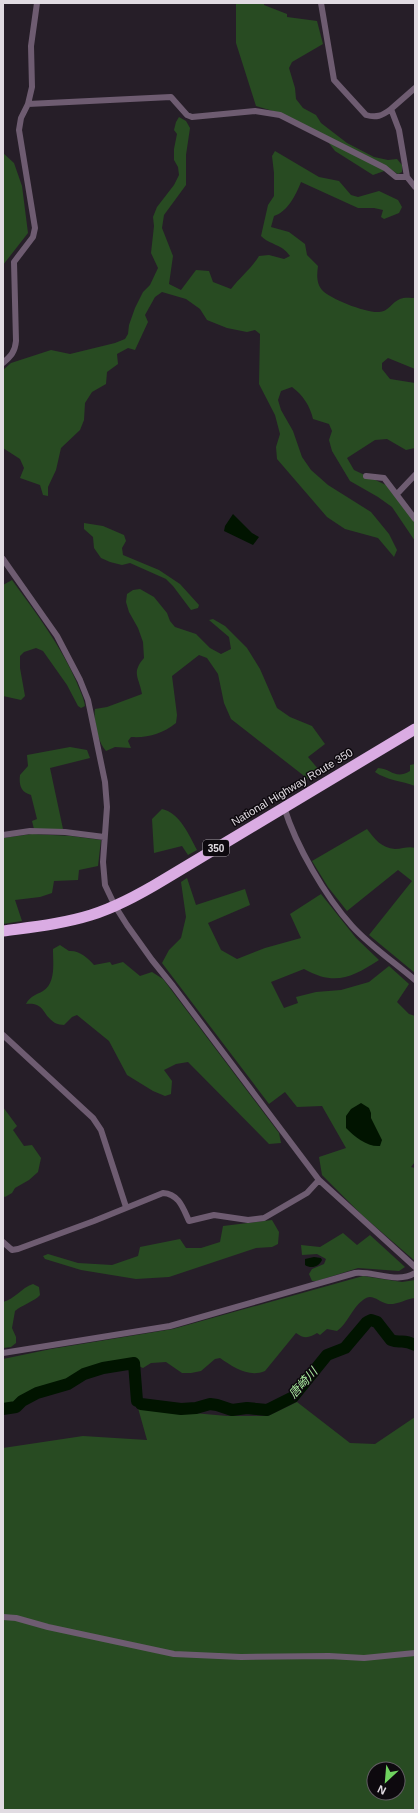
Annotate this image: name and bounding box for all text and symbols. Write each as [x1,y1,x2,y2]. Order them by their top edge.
street label: National Highway Route 350 [229,746,355,828]
road number: 350 [203,840,229,856]
water label: 唐崎川 [286,1363,322,1401]
north arrow [366,1761,406,1801]
text: N [375,1783,388,1797]

